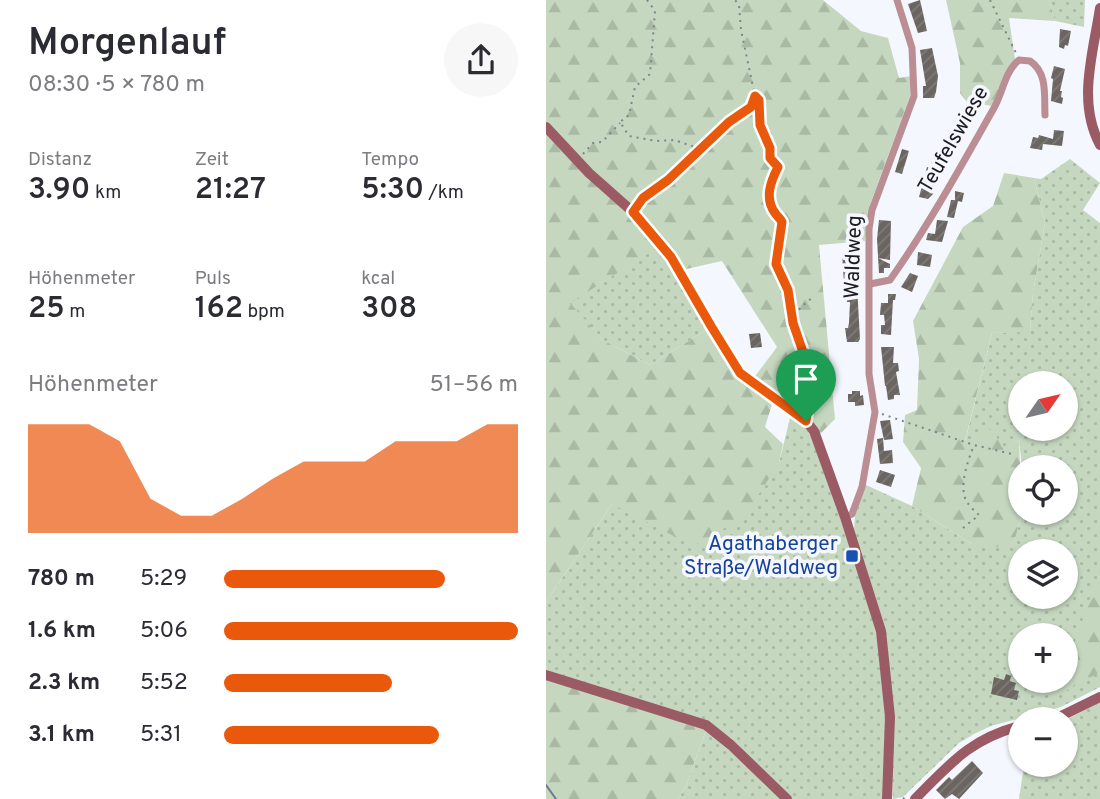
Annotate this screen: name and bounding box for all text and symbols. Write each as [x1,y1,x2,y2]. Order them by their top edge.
text: Morgenlauf [28,20,226,69]
button: share [444,23,518,97]
text: 08:30 · 5 × 780 m [28,71,205,100]
street label: Teufelswiese [913,82,995,198]
text: Distanz [28,148,92,172]
text: Zeit [195,148,229,172]
text: Tempo [361,148,419,172]
text: 3.90 [28,172,90,209]
text: 21:27 [195,172,266,209]
text: 5:30 [361,172,424,209]
text: km [90,181,121,205]
text: /km [424,181,464,205]
street label: Waldweg [839,215,869,299]
text: Höhenmeter [28,267,135,291]
text: Puls [195,267,231,291]
text: kcal [361,267,395,291]
text: 25 [28,291,65,328]
text: 162 [195,291,243,328]
text: 308 [361,291,417,328]
text: m [65,300,85,324]
text: bpm [243,300,285,324]
pin [776,349,836,421]
icon: arrive [787,360,825,398]
text: Höhenmeter [28,371,158,400]
text: 51–56 m [429,371,518,400]
north arrow [1008,371,1078,441]
map controls [1008,371,1078,777]
button: locate [1008,455,1078,525]
place label: Agathaberger Straße/Waldweg [684,531,838,582]
button: layers [1008,539,1078,609]
marker: Agathaberger Straße/Waldweg [844,548,860,564]
text: 780 m [28,565,95,594]
text: 5:29 [140,565,187,594]
text: 1.6 km [28,617,96,646]
text: 5:06 [140,617,188,646]
button: + [1008,623,1078,693]
text: 2.3 km [28,669,100,698]
text: 5:52 [140,669,188,698]
button: − [1008,707,1078,777]
text: 3.1 km [28,721,95,750]
text: 5:31 [140,721,182,750]

